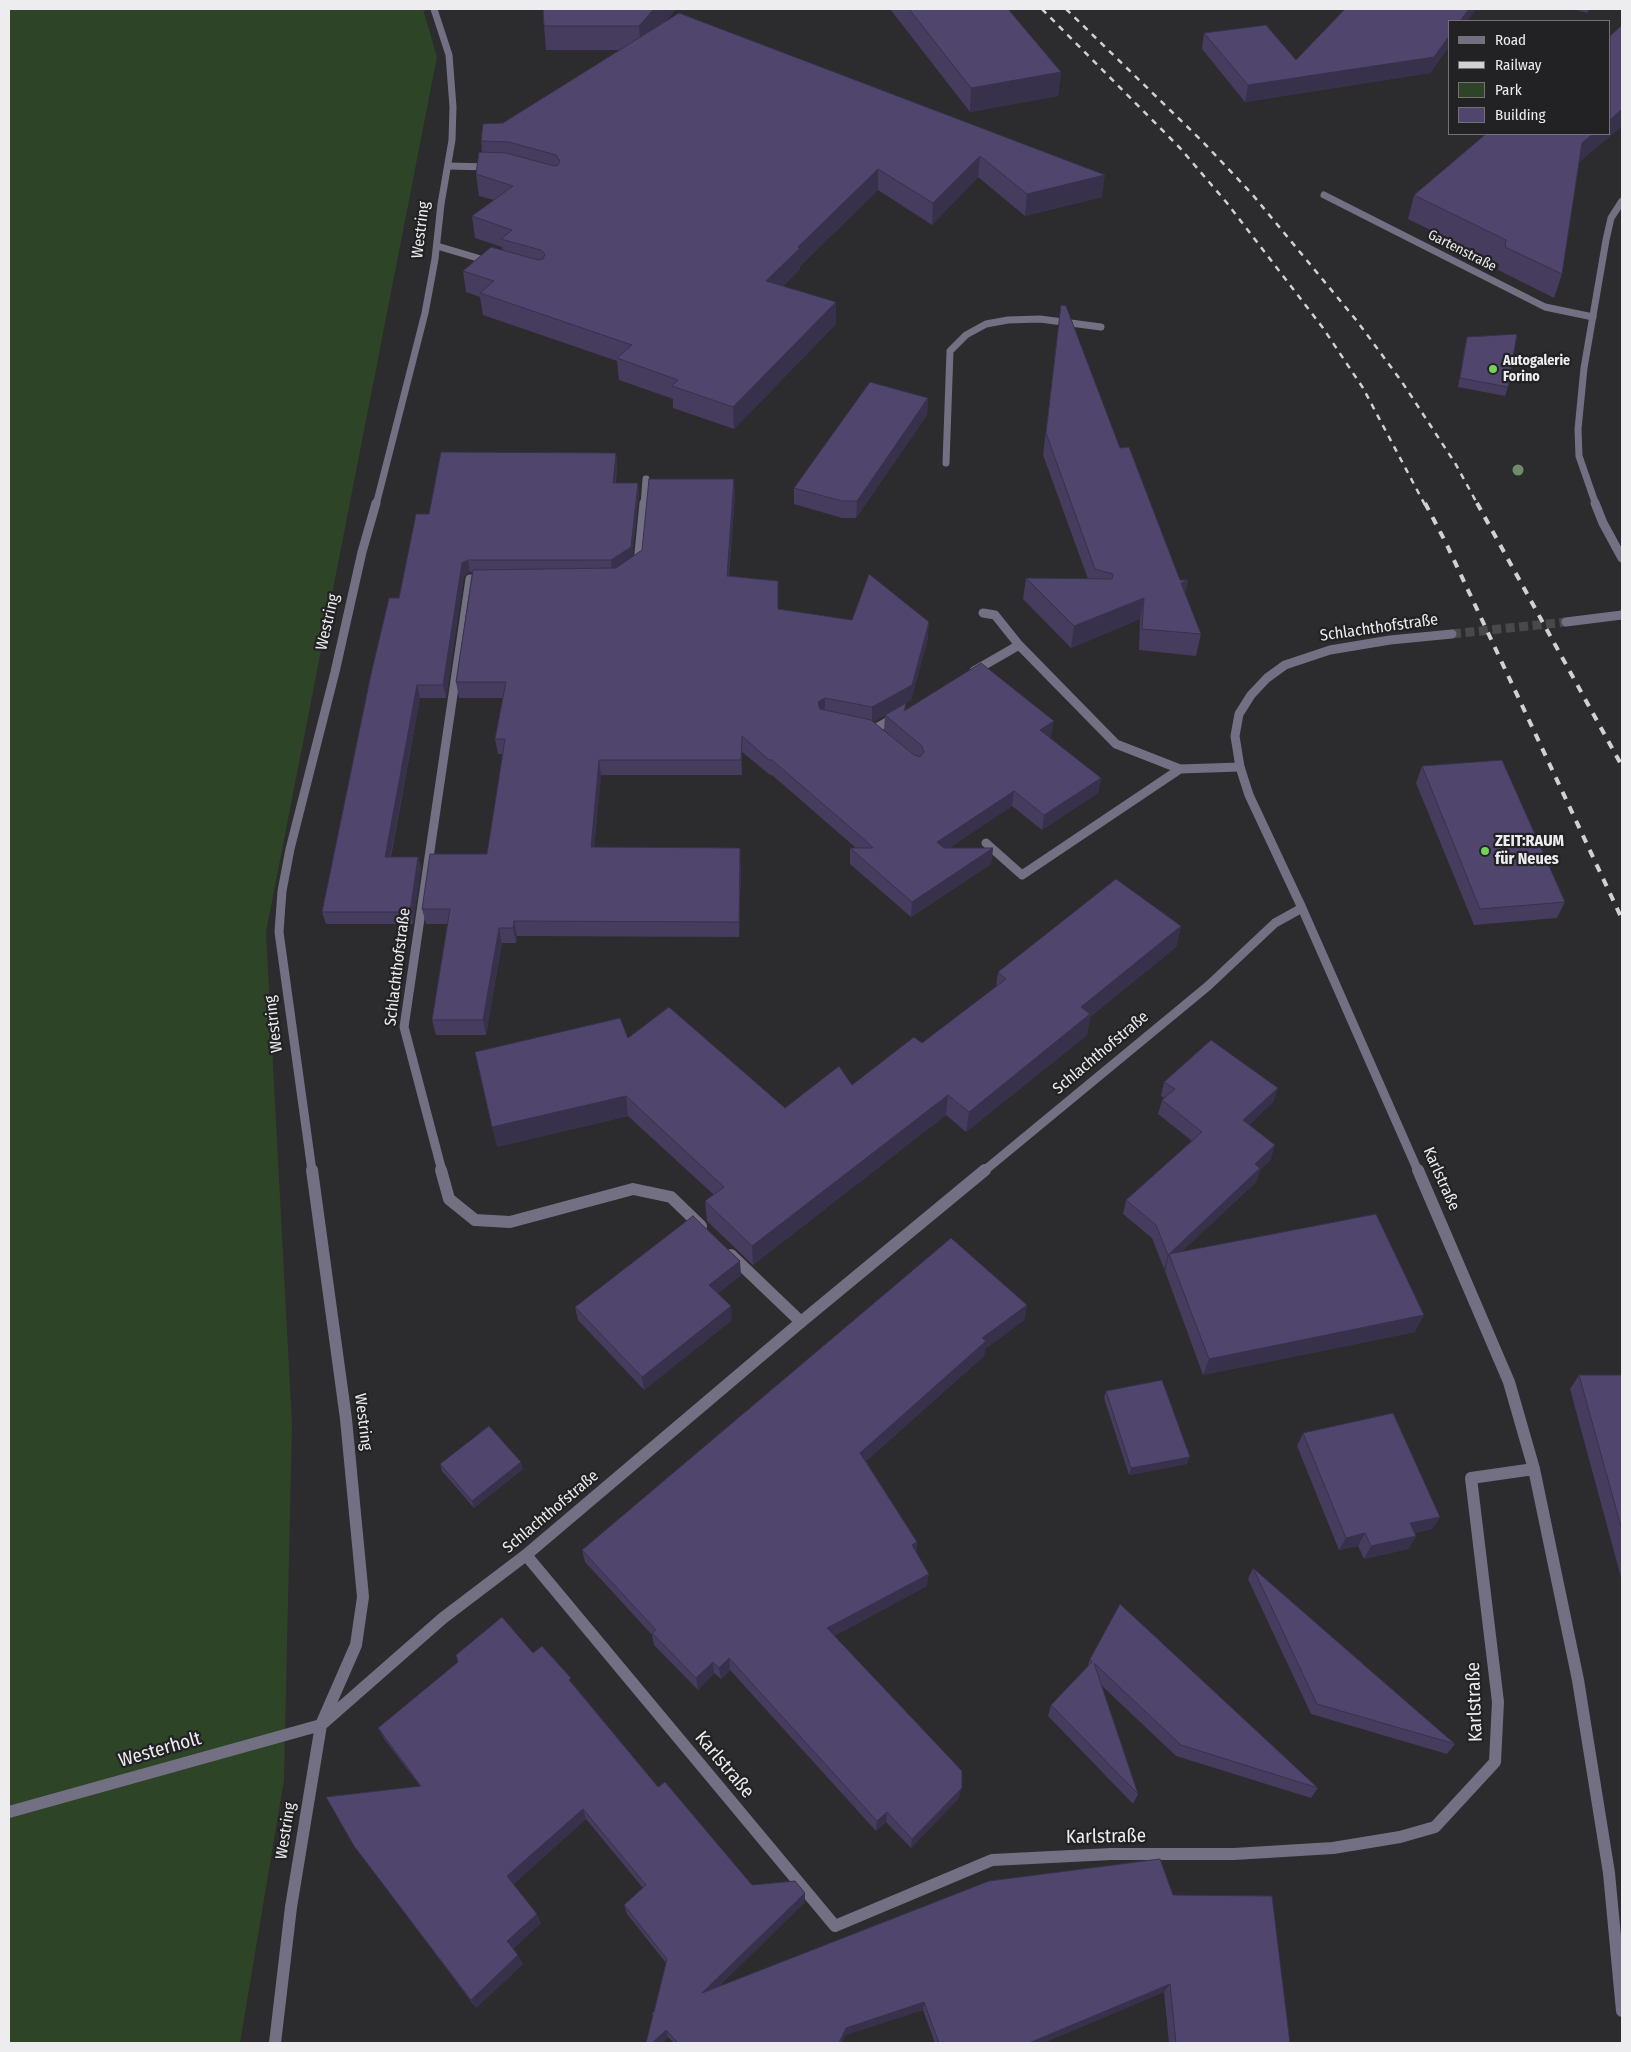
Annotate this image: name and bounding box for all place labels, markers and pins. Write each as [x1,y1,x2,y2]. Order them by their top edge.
place label: Autogalerie Forino [1503,353,1570,386]
marker: Autogalerie Forino [1487,363,1499,375]
place label: ZEIT:RAUM für Neues [1495,832,1564,870]
marker: ZEIT:RAUM für Neues [1479,845,1491,857]

